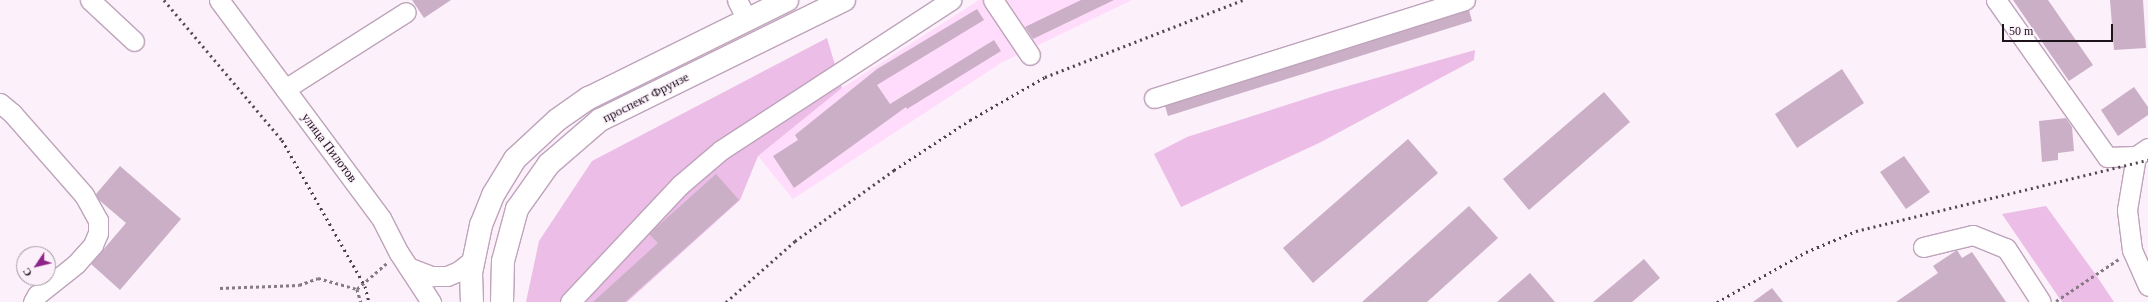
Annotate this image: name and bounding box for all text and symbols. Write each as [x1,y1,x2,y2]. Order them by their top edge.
scale bar [2004,16,2115,42]
text: 50 m [2009,24,2033,38]
street label: проспект Фрунзе [600,70,692,126]
street label: улица Пилотов [298,110,360,186]
north arrow [16,246,56,286]
text: С [20,266,34,279]

